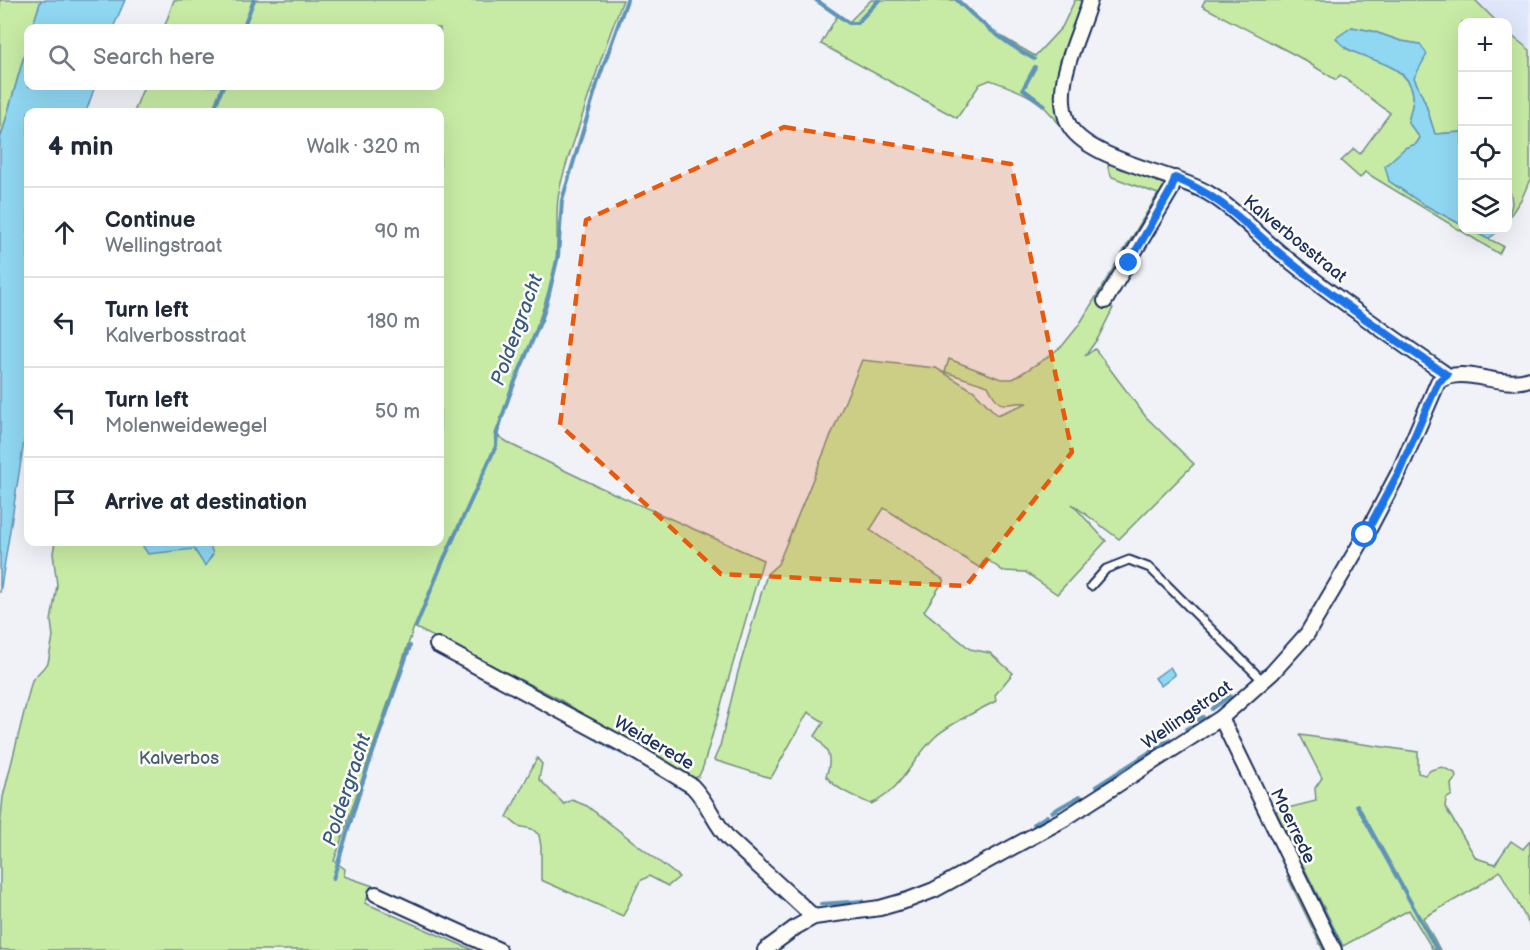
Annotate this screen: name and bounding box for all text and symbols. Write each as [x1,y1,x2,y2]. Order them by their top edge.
map controls [1458,18,1512,234]
button: + [1458,18,1512,72]
search box [24,24,444,90]
icon: search [45,41,78,74]
text: Search here [93,44,215,71]
button: − [1458,72,1512,126]
button: locate [1458,126,1512,180]
text: 4 min [48,132,113,163]
text: Walk · 320 m [306,135,420,159]
button: layers [1458,180,1512,234]
street label: Kalverbosstraat [1239,191,1351,287]
text: Continue [105,207,195,234]
icon: ahead [48,216,81,249]
text: 90 m [375,220,420,244]
text: Wellingstraat [105,234,222,258]
route end [1115,249,1141,275]
water label: Poldergracht [486,270,548,389]
text: Turn left [105,297,189,324]
icon: left [48,306,81,339]
text: 180 m [367,310,420,334]
text: Kalverbosstraat [105,324,246,348]
text: Turn left [105,387,189,414]
icon: left [48,396,81,429]
text: 50 m [375,400,420,424]
text: Molenweidewegel [105,414,267,438]
icon: arrive [48,486,81,519]
text: Arrive at destination [105,489,307,516]
route start [1351,521,1377,547]
street label: Wellingstraat [1138,676,1237,754]
street label: Weiderede [610,712,698,775]
water label: Poldergracht [318,730,377,849]
park label: Kalverbos [139,748,219,769]
street label: Moerrede [1266,785,1320,867]

